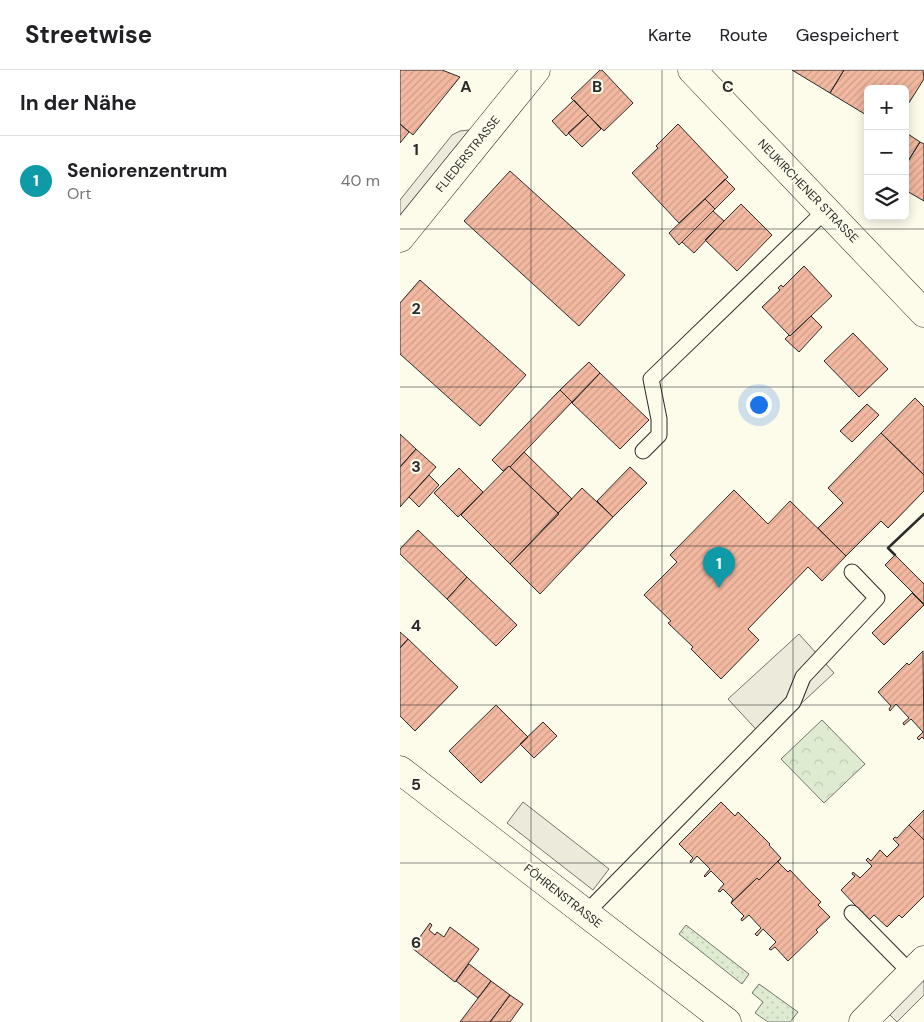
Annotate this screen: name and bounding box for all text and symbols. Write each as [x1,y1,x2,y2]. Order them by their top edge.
text: Streetwise [25,19,152,50]
text: Karte [648,23,692,47]
text: Route [720,23,768,47]
text: Gespeichert [796,23,899,47]
text: A [460,76,472,97]
text: B [592,76,602,97]
text: C [722,76,734,97]
map controls [864,85,909,220]
button: + [864,85,909,130]
text: In der Nähe [20,89,137,117]
street label: FLIEDERSTRASSE [432,112,504,195]
button: − [864,130,909,175]
street label: NEUKIRCHENER STRASSE [754,136,862,246]
text: 1 [413,139,419,160]
text: Seniorenzentrum [67,158,227,183]
text: 1 [33,170,39,191]
text: 40 m [341,170,380,191]
button: layers [864,175,909,220]
text: Ort [67,183,92,204]
text: 2 [411,298,421,319]
your location [746,392,772,418]
text: 3 [411,456,421,477]
pin: 1 [703,547,735,588]
text: 4 [411,615,421,636]
text: 5 [411,774,421,795]
street label: FÖHRENSTRASSE [520,860,606,932]
text: 6 [411,932,421,953]

